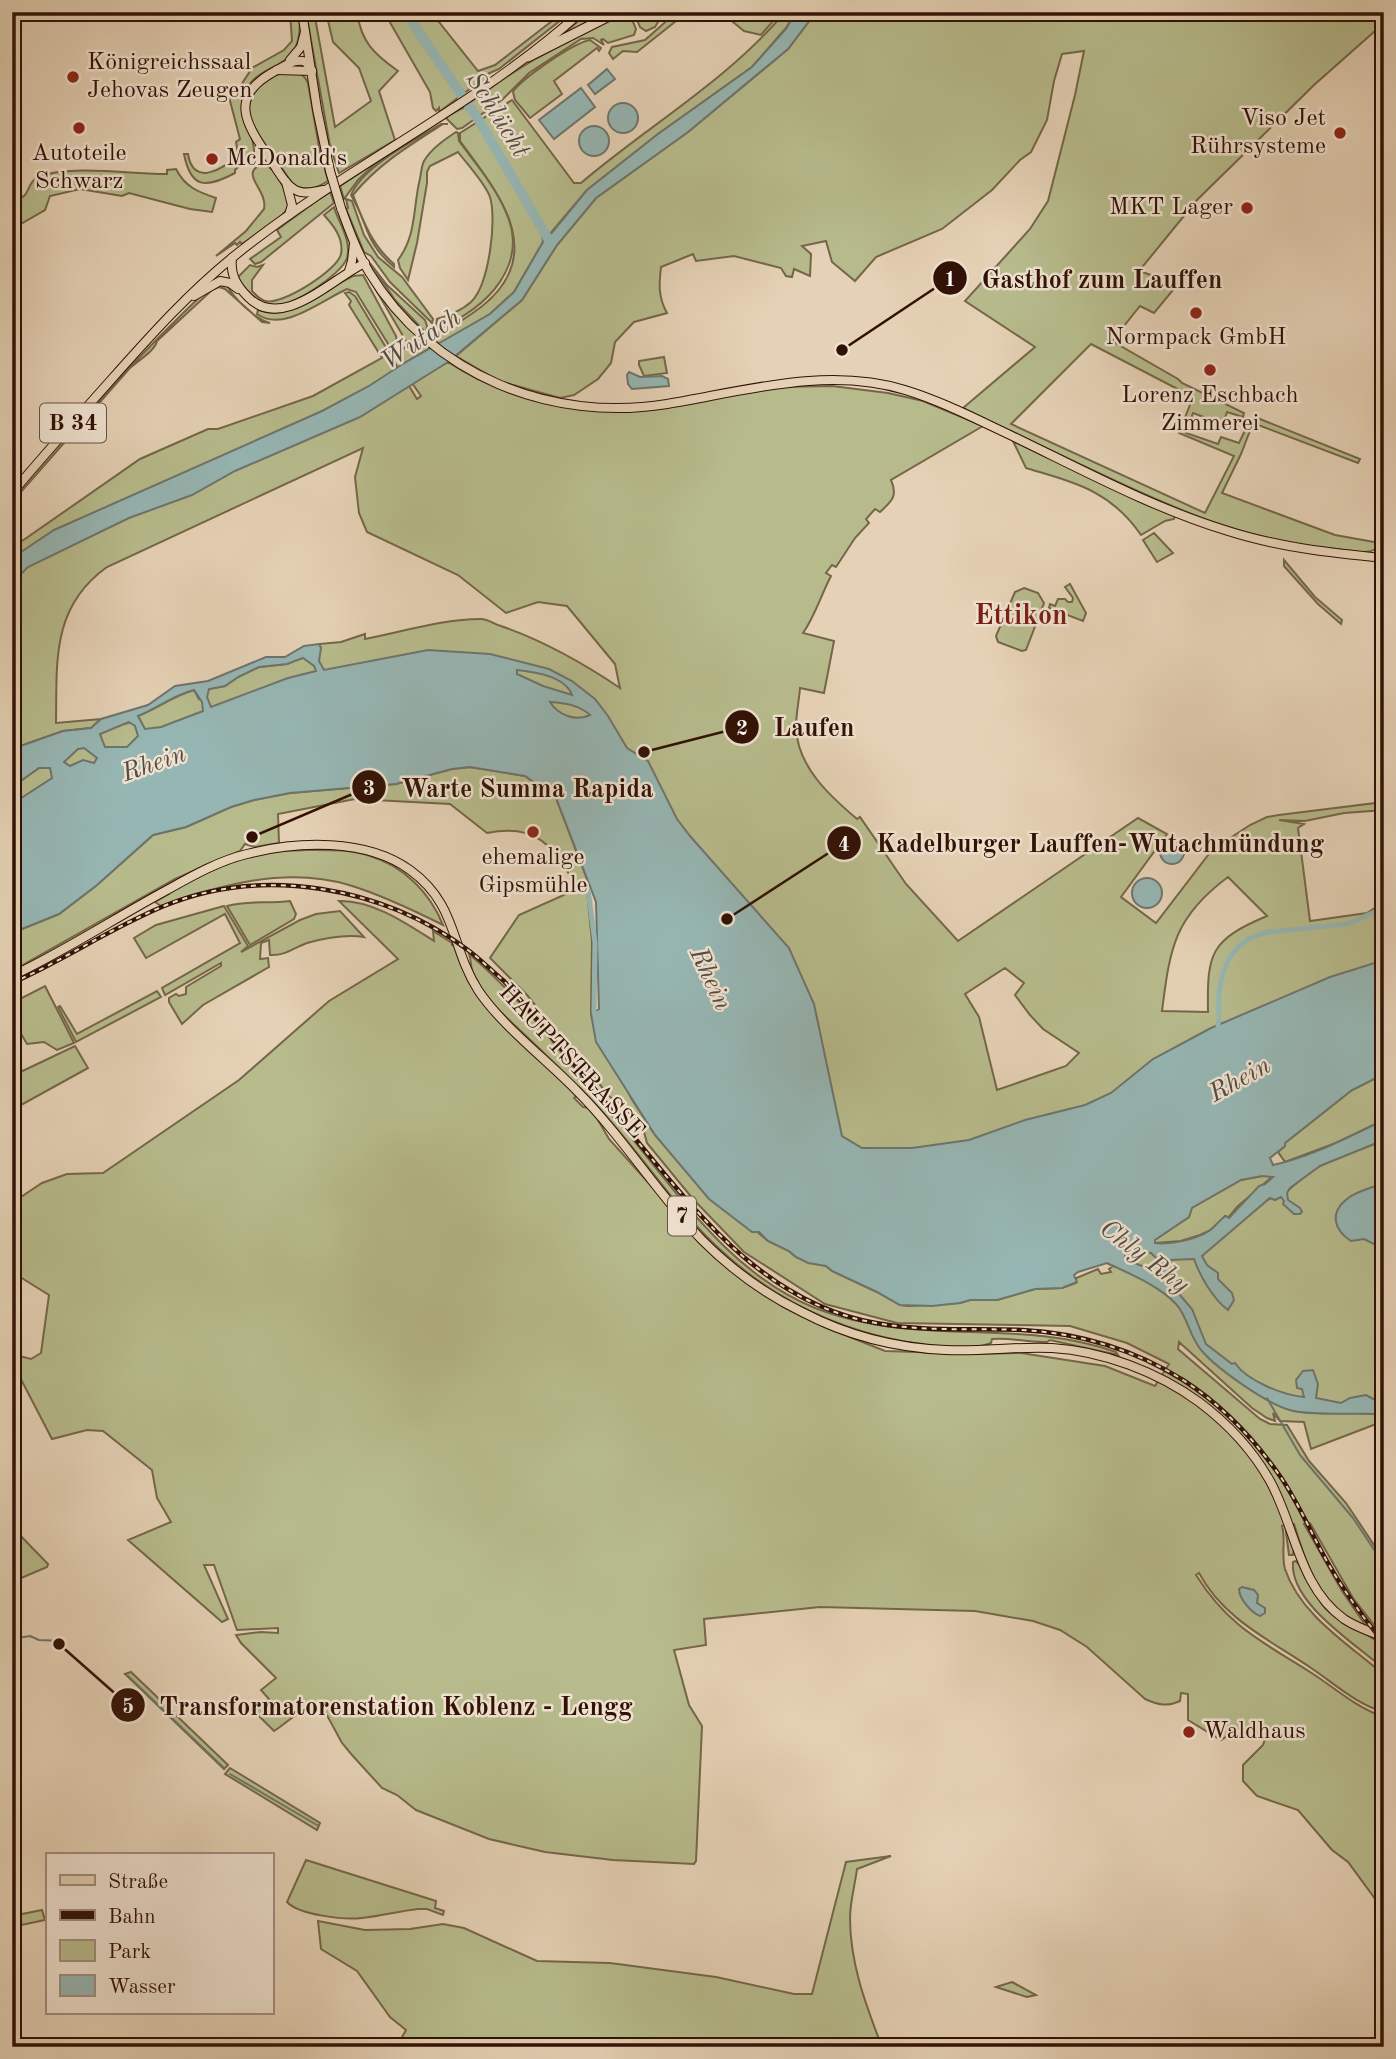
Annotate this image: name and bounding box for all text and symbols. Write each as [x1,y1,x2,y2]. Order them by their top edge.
place label: Königreichssaal Jehovas Zeugen [87,51,252,103]
water label: Schlücht [461,68,534,163]
marker: Königreichssaal Jehovas Zeugen [65,69,81,85]
place label: Viso Jet Rührsysteme [1190,107,1326,159]
marker: Autoteile Schwarz [71,120,87,136]
marker: Viso Jet Rührsysteme [1332,125,1348,141]
place label: Autoteile Schwarz [32,142,126,194]
place label: McDonald's [226,147,347,171]
marker: McDonald's [204,151,220,167]
place label: MKT Lager [1109,196,1233,220]
marker: MKT Lager [1239,200,1255,216]
callout: Gasthof zum Lauffen [933,255,1236,302]
text: Gasthof zum Lauffen [982,268,1222,294]
text: 1 [944,270,956,291]
water label: Wutach [376,305,466,375]
marker: Normpack GmbH [1188,305,1204,321]
place label: Normpack GmbH [1106,326,1286,350]
marker: Lorenz Eschbach Zimmerei [1202,362,1218,378]
place label: Lorenz Eschbach Zimmerei [1121,384,1299,436]
road number: B 34 [40,404,106,442]
district label: Ettikon [974,603,1068,631]
callout: Laufen [725,704,869,751]
text: Laufen [774,716,854,742]
text: 2 [736,719,748,740]
water label: Rhein [118,741,190,787]
callout: Warte Summa Rapida [352,764,667,811]
text: Warte Summa Rapida [401,777,653,803]
text: 3 [363,779,375,800]
callout: Kadelburger Lauffen-Wutachmündung [827,820,1338,867]
marker: ehemalige Gipsmühle [525,824,541,840]
text: Kadelburger Lauffen-Wutachmündung [876,832,1325,858]
text: 4 [838,835,850,856]
place label: ehemalige Gipsmühle [478,846,588,898]
water label: Rhein [684,943,736,1015]
street label: HAUPTSTRASSE [494,980,648,1144]
water label: Rhein [1204,1053,1275,1108]
road number: 7 [668,1196,696,1236]
water label: Chly Rhy [1095,1215,1194,1299]
callout: Transformatorenstation Koblenz - Lengg [111,1682,647,1729]
text: Transformatorenstation Koblenz - Lengg [159,1695,633,1721]
text: 5 [122,1697,134,1718]
place label: Waldhaus [1203,1720,1306,1744]
marker: Waldhaus [1181,1724,1197,1740]
legend [46,1853,273,2014]
text: Straße [108,1872,168,1893]
text: Bahn [108,1907,156,1928]
text: Park [108,1942,151,1963]
text: Wasser [108,1977,176,1998]

